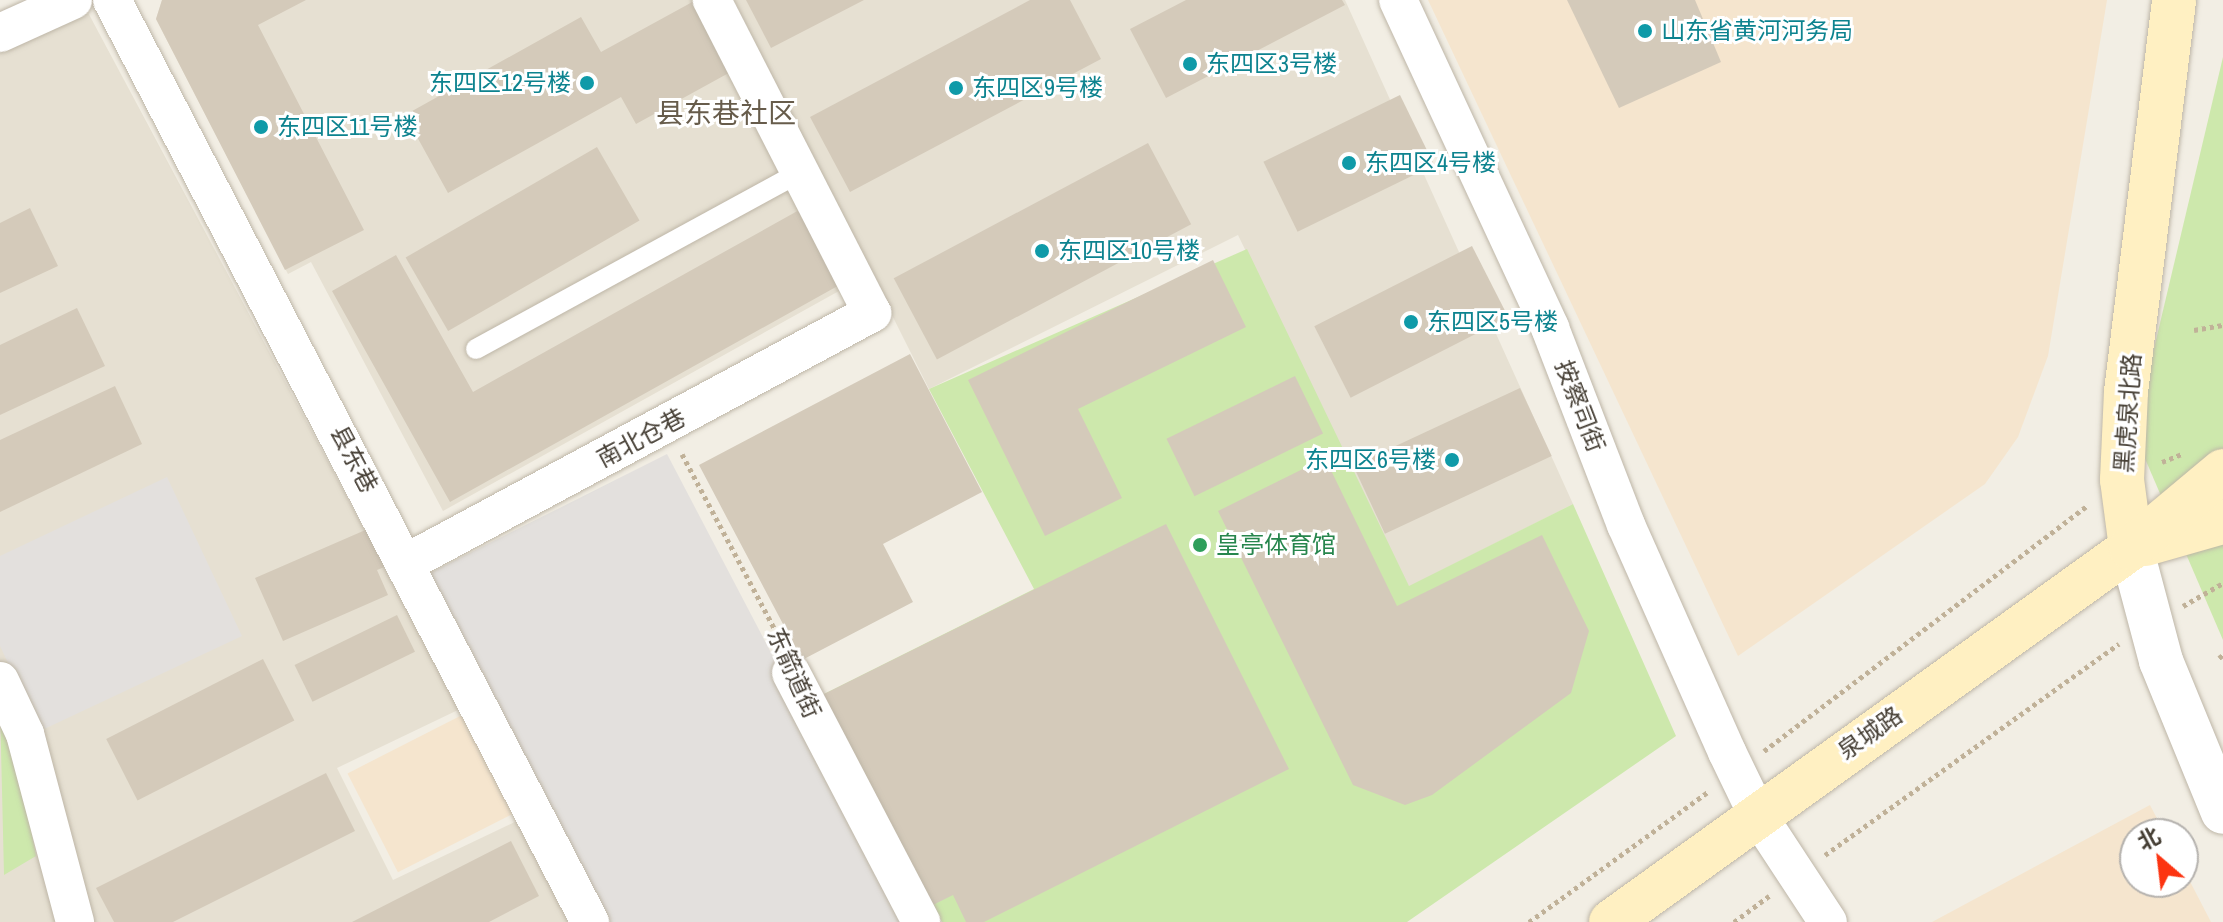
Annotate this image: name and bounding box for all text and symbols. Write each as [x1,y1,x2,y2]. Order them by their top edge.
place label: 山东省黄河河务局 [1661,17,1853,45]
marker: 山东省黄河河务局 [1636,22,1654,40]
place label: 东四区3号楼 [1206,50,1337,78]
marker: 东四区3号楼 [1181,55,1199,73]
place label: 东四区12号楼 [429,69,571,97]
marker: 东四区12号楼 [578,74,596,92]
place label: 东四区9号楼 [972,74,1103,102]
marker: 东四区9号楼 [947,79,965,97]
district label: 县东巷社区 [656,96,796,130]
place label: 东四区11号楼 [277,113,417,141]
marker: 东四区11号楼 [252,118,270,136]
place label: 东四区4号楼 [1365,149,1496,177]
marker: 东四区4号楼 [1340,154,1358,172]
place label: 东四区10号楼 [1058,237,1200,265]
marker: 东四区10号楼 [1033,242,1051,260]
place label: 东四区5号楼 [1427,308,1558,336]
marker: 东四区5号楼 [1402,313,1420,331]
street label: 黑虎泉北路 [2109,352,2147,474]
street label: 按察司街 [1549,356,1611,456]
street label: 南北仓巷 [592,403,690,473]
street label: 县东巷 [324,420,384,498]
place label: 东四区6号楼 [1305,446,1436,474]
marker: 东四区6号楼 [1443,451,1461,469]
place label: 皇亭体育馆 [1216,531,1336,559]
marker: 皇亭体育馆 [1191,536,1209,554]
street label: 东箭道街 [761,623,827,723]
street label: 泉城路 [1832,701,1908,765]
north arrow [2119,818,2199,898]
text: 北 [2132,820,2165,857]

